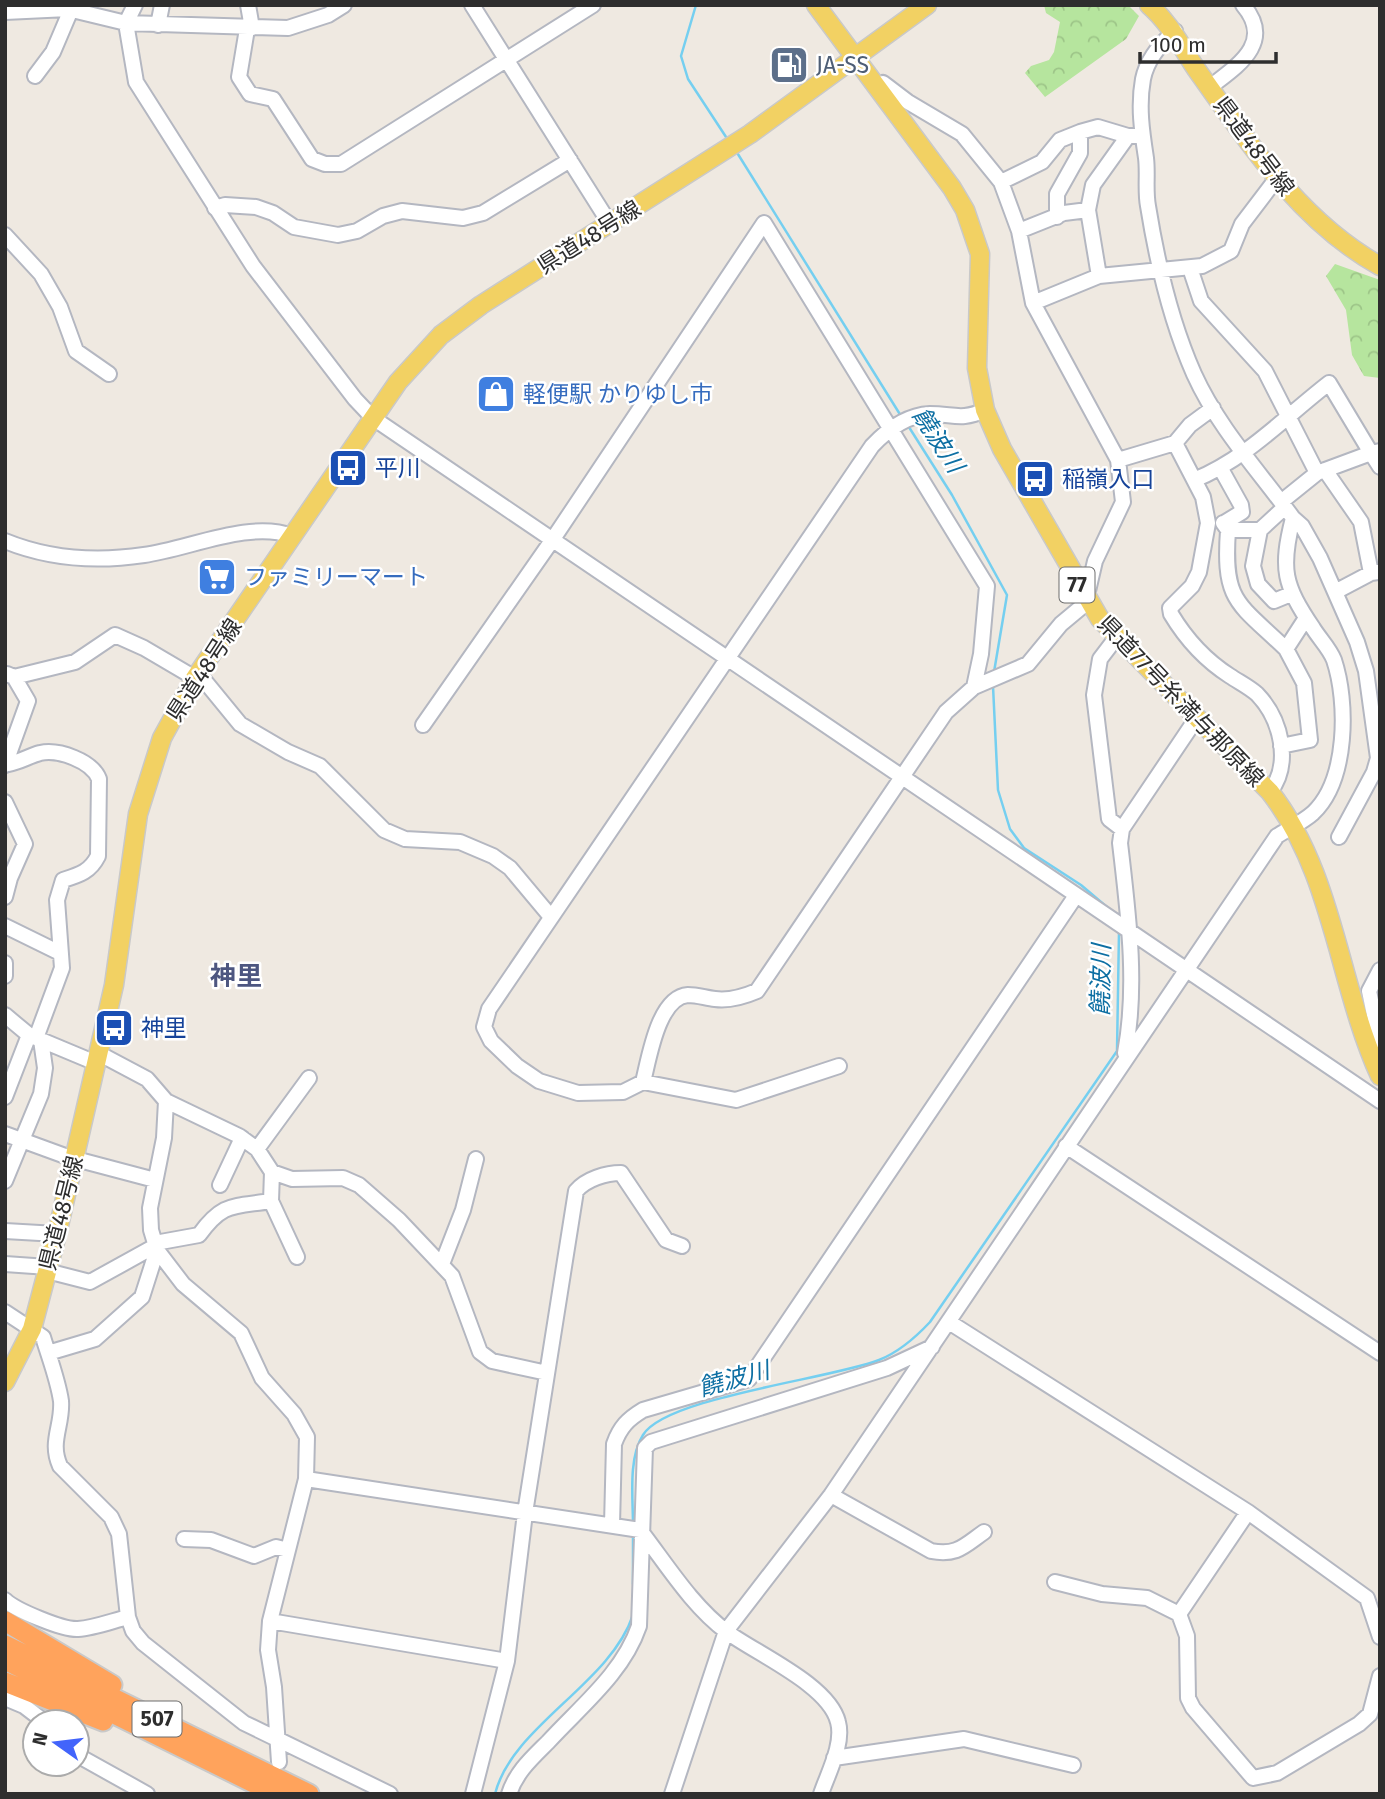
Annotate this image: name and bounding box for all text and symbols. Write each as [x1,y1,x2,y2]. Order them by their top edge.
scale bar [1140,21,1276,65]
text: 100 m [1150,32,1206,58]
fuel station icon: JA-SS [768,44,810,86]
place label: JA-SS [816,51,869,79]
street label: 県道48号線 [1208,91,1300,201]
street label: 県道48号線 [532,194,646,280]
shop icon: 軽便駅 かりゆし市 [475,373,517,415]
place label: 軽便駅 かりゆし市 [523,380,713,408]
water label: 饒波川 [907,402,971,480]
bus stop icon: 平川 [327,447,369,489]
place label: 平川 [375,454,421,482]
bus stop icon: 稲嶺入口 [1014,458,1056,500]
place label: 稲嶺入口 [1062,465,1154,493]
supermarket icon: ファミリーマート [196,556,238,598]
place label: ファミリーマート [244,563,428,591]
road number: 77 [1060,568,1094,602]
street label: 県道77号糸満与那原線 [1092,609,1270,793]
street label: 県道48号線 [160,613,248,727]
water label: 饒波川 [1086,941,1116,1016]
district label: 神里 [210,961,262,992]
bus stop icon: 神里 [93,1007,135,1049]
place label: 神里 [141,1014,187,1042]
street label: 県道48号線 [33,1153,89,1273]
water label: 饒波川 [696,1355,775,1402]
road number: 507 [132,1702,182,1736]
north arrow [21,1708,91,1778]
text: N [27,1730,53,1748]

